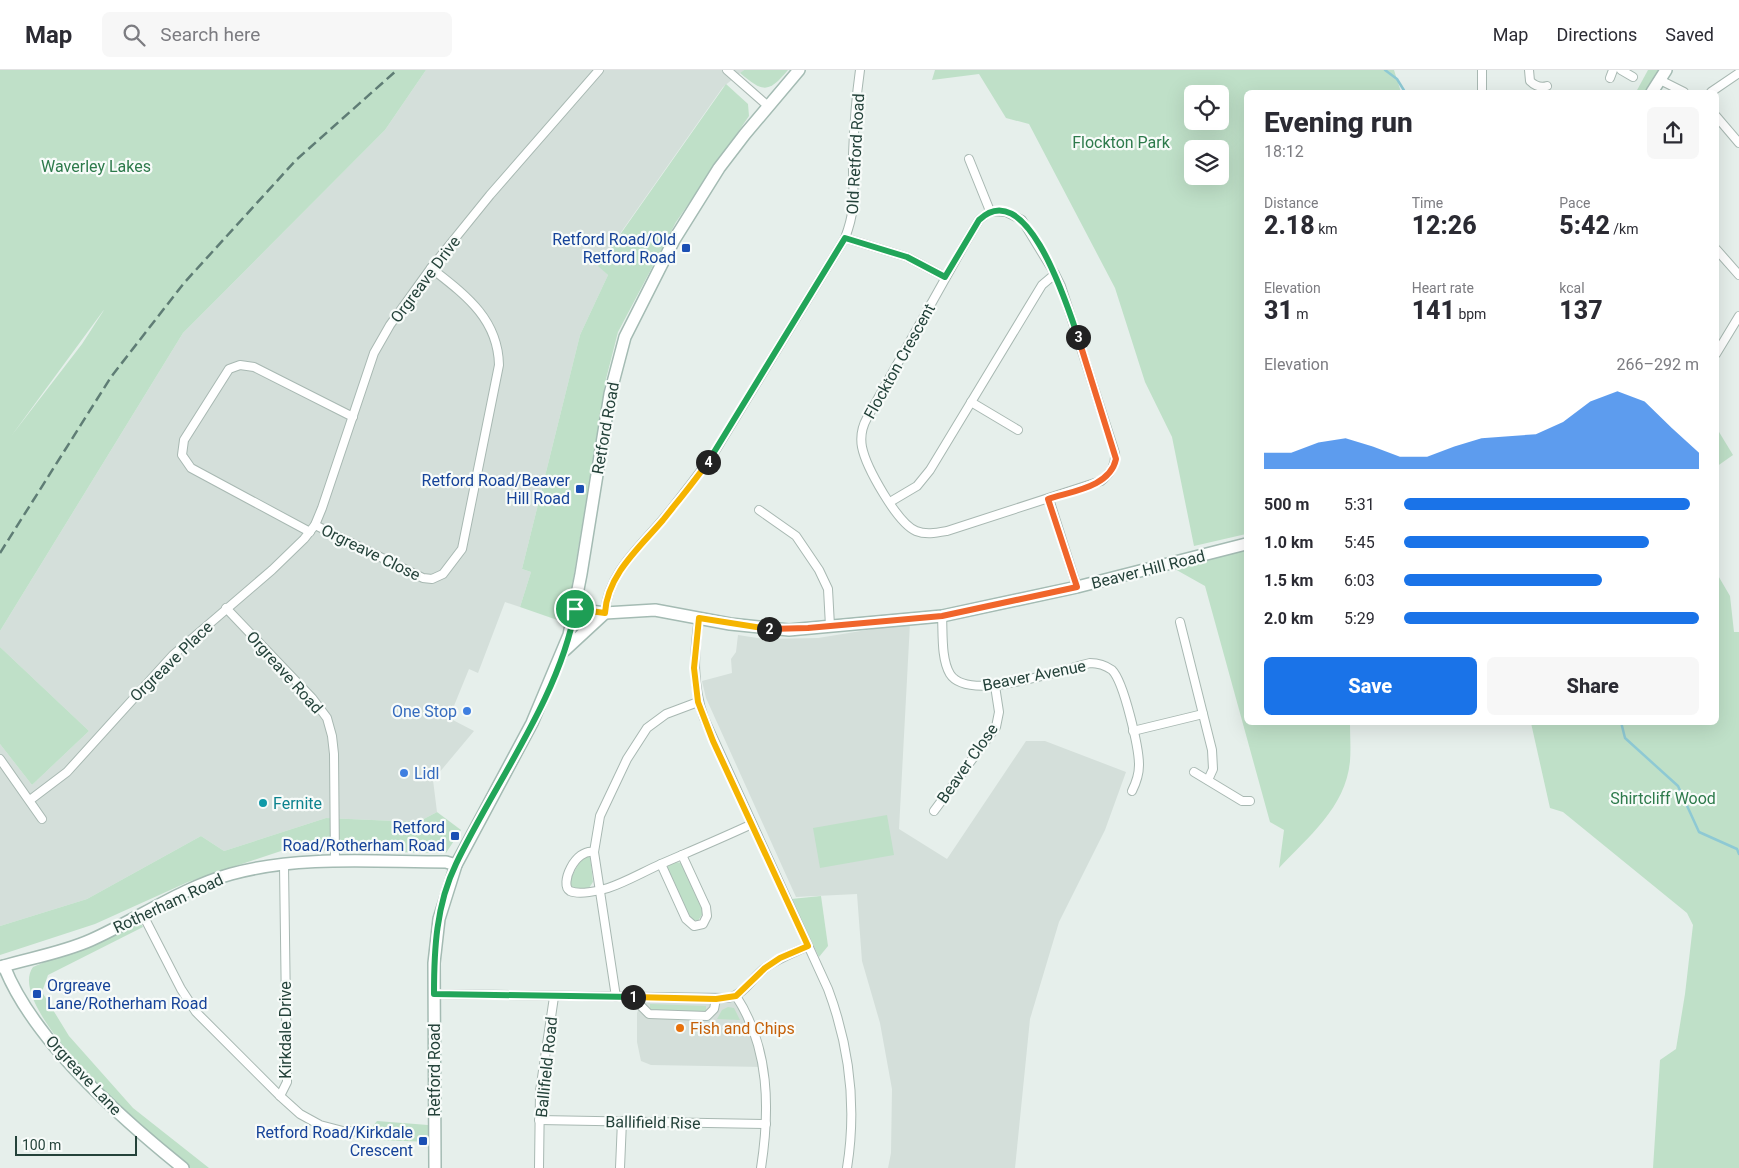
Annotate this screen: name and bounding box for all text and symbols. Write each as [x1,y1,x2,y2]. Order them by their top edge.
search box [102,12,452,57]
text: Map [25,21,72,49]
icon: search [120,21,148,49]
text: Search here [160,23,260,46]
text: Map [1493,24,1528,45]
text: Directions [1556,24,1637,45]
text: Saved [1665,24,1714,45]
map controls [1184,85,1229,185]
button: locate [1184,85,1229,130]
street label: Old Retford Road [843,93,868,215]
text: Evening run [1264,106,1413,139]
button: share [1647,107,1699,159]
park label: Flockton Park [1072,133,1171,152]
button: layers [1184,140,1229,185]
text: 18:12 [1264,142,1304,161]
park label: Waverley Lakes [41,157,151,176]
text: Distance [1264,195,1319,211]
text: Time [1412,195,1443,211]
text: Pace [1559,195,1590,211]
text: 2.18 [1264,211,1315,240]
text: 12:26 [1412,211,1477,240]
text: 5:42 [1559,211,1610,240]
text: km [1315,221,1338,237]
text: /km [1610,221,1638,237]
place label: Retford Road/Old Retford Road [552,230,676,267]
street label: Orgreave Drive [387,232,464,326]
marker: Retford Road/Old Retford Road [680,242,692,254]
text: Elevation [1264,280,1321,296]
text: Heart rate [1412,280,1474,296]
text: kcal [1559,280,1585,296]
text: 31 [1264,296,1293,325]
text: 141 [1412,296,1455,325]
text: 137 [1559,296,1603,325]
street label: Flockton Crescent [860,300,939,422]
text: m [1293,306,1309,322]
text: bpm [1455,306,1486,322]
pin: 3 [1066,324,1090,350]
text: 3 [1074,329,1083,345]
text: Elevation [1264,355,1329,374]
text: 266–292 m [1617,355,1699,374]
street label: Retford Road [588,381,623,476]
pin: 4 [696,450,720,474]
text: 4 [704,454,713,470]
place label: Retford Road/Beaver Hill Road [422,471,571,508]
marker: Retford Road/Beaver Hill Road [574,483,586,495]
text: 500 m [1264,495,1309,514]
text: 5:31 [1344,495,1375,514]
street label: Orgreave Close [318,520,423,585]
text: 1.0 km [1264,533,1313,552]
text: 5:45 [1344,533,1375,552]
street label: Beaver Hill Road [1089,546,1207,593]
text: 1.5 km [1264,571,1313,590]
text: 6:03 [1344,571,1375,590]
pin [554,588,596,630]
icon: arrive [561,595,589,623]
text: 2.0 km [1264,609,1313,628]
text: 5:29 [1344,609,1375,628]
pin: 2 [756,616,782,642]
street label: Orgreave Place [126,617,217,705]
text: 2 [765,621,774,637]
street label: Orgreave Road [243,627,327,717]
street label: Beaver Avenue [981,656,1087,695]
button: Save [1264,657,1477,715]
button: Share [1487,657,1699,715]
place label: One Stop [392,702,457,721]
marker: One Stop [461,705,473,717]
street label: Beaver Close [933,720,1002,807]
place label: Lidl [414,764,439,783]
marker: Lidl [398,767,410,779]
park label: Shirtcliff Wood [1610,789,1716,808]
place label: Fernite [273,794,322,813]
marker: Fernite [257,797,269,809]
place label: Retford Road/Rotherham Road [283,818,445,855]
marker: Retford Road/Rotherham Road [449,830,461,842]
street label: Rotherham Road [110,870,226,937]
place label: Orgreave Lane/Rotherham Road [47,976,207,1013]
street label: Kirkdale Drive [276,981,295,1079]
pin: 1 [620,984,646,1010]
marker: Orgreave Lane/Rotherham Road [31,988,43,1000]
text: 1 [629,989,638,1005]
street label: Ballifield Road [532,1016,561,1118]
place label: Fish and Chips [690,1019,795,1038]
marker: Fish and Chips [674,1022,686,1034]
street label: Retford Road [425,1023,444,1117]
street label: Orgreave Lane [42,1031,125,1119]
street label: Ballifield Rise [605,1112,701,1133]
place label: Retford Road/Kirkdale Crescent [256,1123,413,1160]
scale bar [15,1133,138,1156]
marker: Retford Road/Kirkdale Crescent [417,1135,429,1147]
text: 100 m [22,1137,61,1153]

